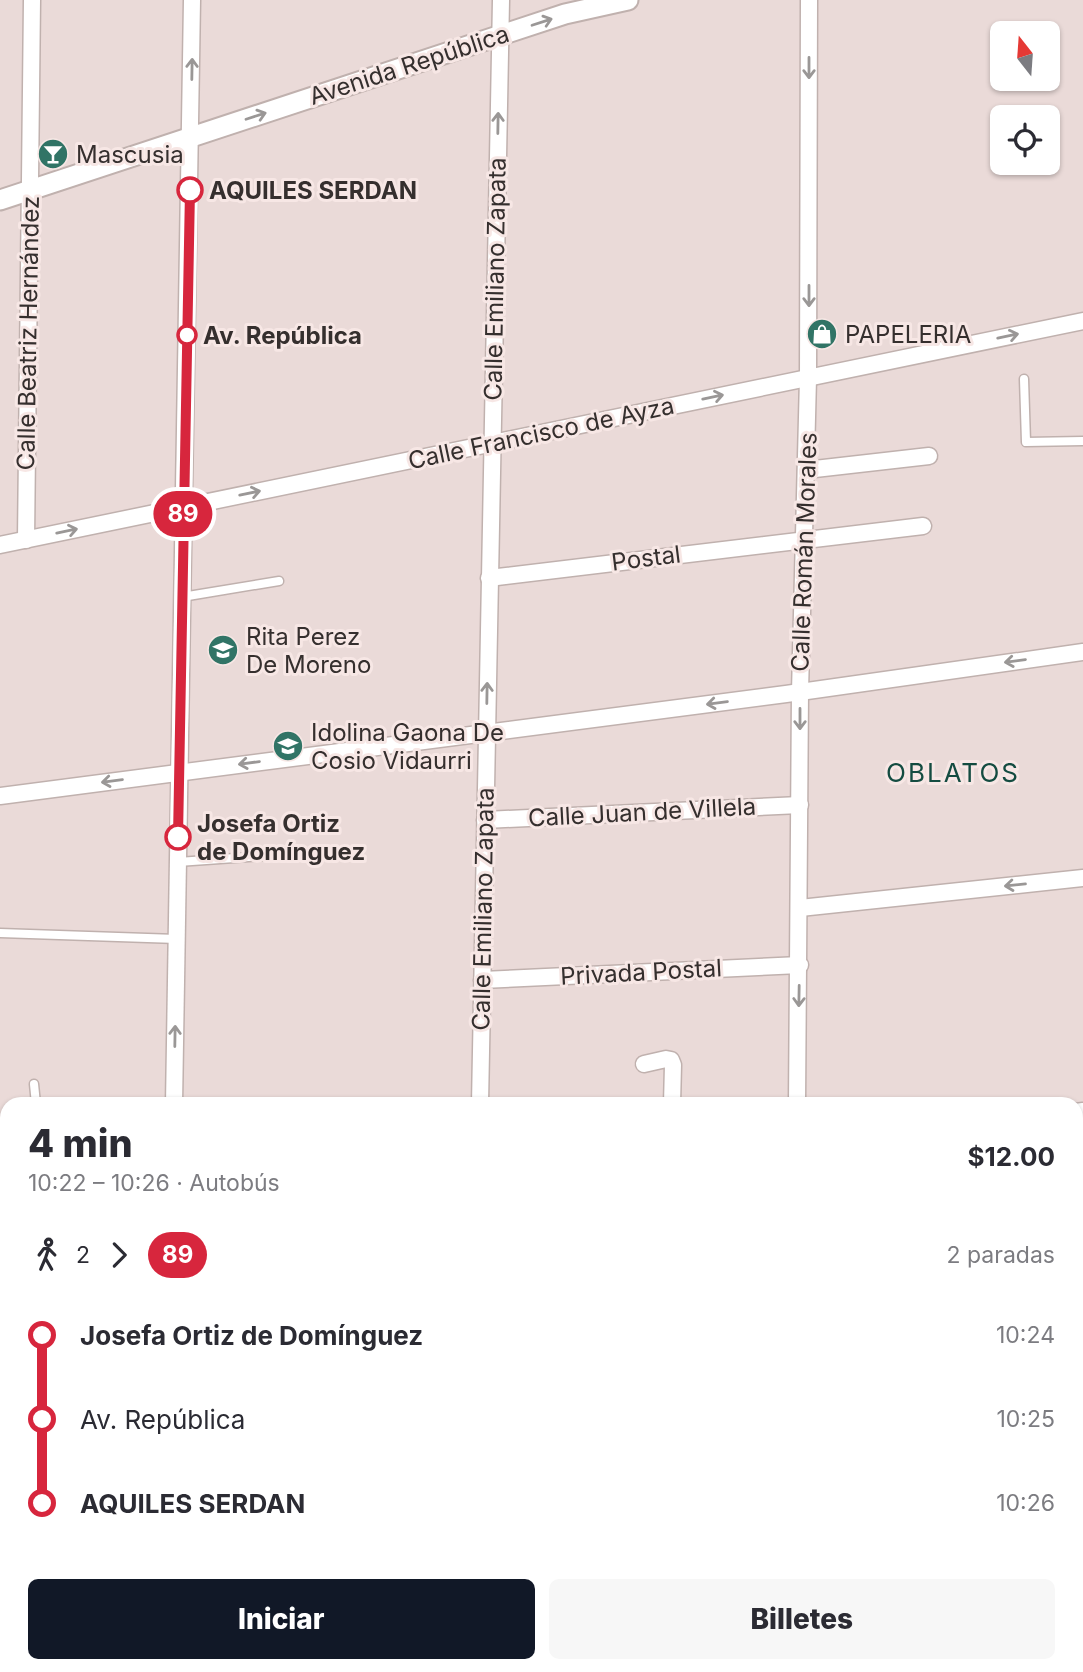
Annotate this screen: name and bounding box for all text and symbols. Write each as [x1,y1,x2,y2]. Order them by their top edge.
one-way arrow [530,14,552,27]
street label: Avenida República [305,19,513,111]
north arrow [990,21,1060,91]
map controls [990,21,1060,175]
one-way arrow [802,56,816,79]
one-way arrow [185,57,198,80]
button: locate [990,105,1060,175]
one-way arrow [244,108,266,121]
one-way arrow [491,111,505,134]
bar icon: Mascusia [36,137,70,171]
place label: Mascusia [76,140,184,169]
street label: Calle Emiliano Zapata [478,157,512,401]
place label: AQUILES SERDAN [209,176,417,205]
marker: AQUILES SERDAN [177,177,203,203]
street label: Calle Beatriz Hernández [11,196,45,470]
one-way arrow [802,284,816,307]
shop icon: PAPELERIA [805,317,839,351]
place label: PAPELERIA [845,320,971,349]
place label: Av. República [203,321,362,350]
marker: Av. República [177,325,197,345]
one-way arrow [996,329,1019,343]
one-way arrow [701,390,724,404]
street label: Calle Francisco de Ayza [405,391,677,475]
street label: Calle Román Morales [785,432,823,672]
one-way arrow [238,486,261,500]
line badge: 89 [152,491,214,537]
text: 89 [167,499,199,528]
one-way arrow [55,524,78,538]
street label: Postal [610,539,682,577]
place label: Rita Perez De Moreno [246,622,371,679]
school or university icon: Rita Perez De Moreno [206,633,240,667]
one-way arrow [1005,655,1027,668]
one-way arrow [480,682,494,705]
one-way arrow [706,696,729,709]
one-way arrow [793,707,807,730]
place label: Idolina Gaona De Cosio Vidaurri [311,718,504,775]
school or university icon: Idolina Gaona De Cosio Vidaurri [271,729,305,763]
one-way arrow [238,757,261,770]
district label: OBLATOS [886,757,1020,788]
one-way arrow [101,775,124,788]
street label: Calle Emiliano Zapata [466,787,500,1031]
street label: Calle Juan de Villela [527,792,757,832]
place label: Josefa Ortiz de Domínguez [197,809,365,866]
marker: Josefa Ortiz de Domínguez [165,824,191,850]
one-way arrow [1004,879,1027,892]
street label: Privada Postal [559,953,723,991]
one-way arrow [792,984,806,1007]
one-way arrow [168,1025,182,1048]
text: 4 min [28,1120,133,1166]
text: $12.00 [967,1141,1055,1172]
text: 10:22 – 10:26 · Autobús [28,1169,280,1197]
icon: walk [28,1236,66,1274]
icon: forward [100,1236,138,1274]
text: 89 [162,1240,193,1269]
text: 2 [76,1241,90,1269]
text: 2 paradas [947,1241,1055,1269]
text: Josefa Ortiz de Domínguez [80,1320,423,1351]
text: 10:24 [996,1321,1055,1349]
text: Av. República [80,1404,245,1435]
text: 10:25 [997,1405,1055,1433]
text: AQUILES SERDAN [80,1488,305,1519]
text: 10:26 [996,1489,1055,1517]
button: Iniciar [28,1579,535,1659]
button: Billetes [549,1579,1055,1659]

